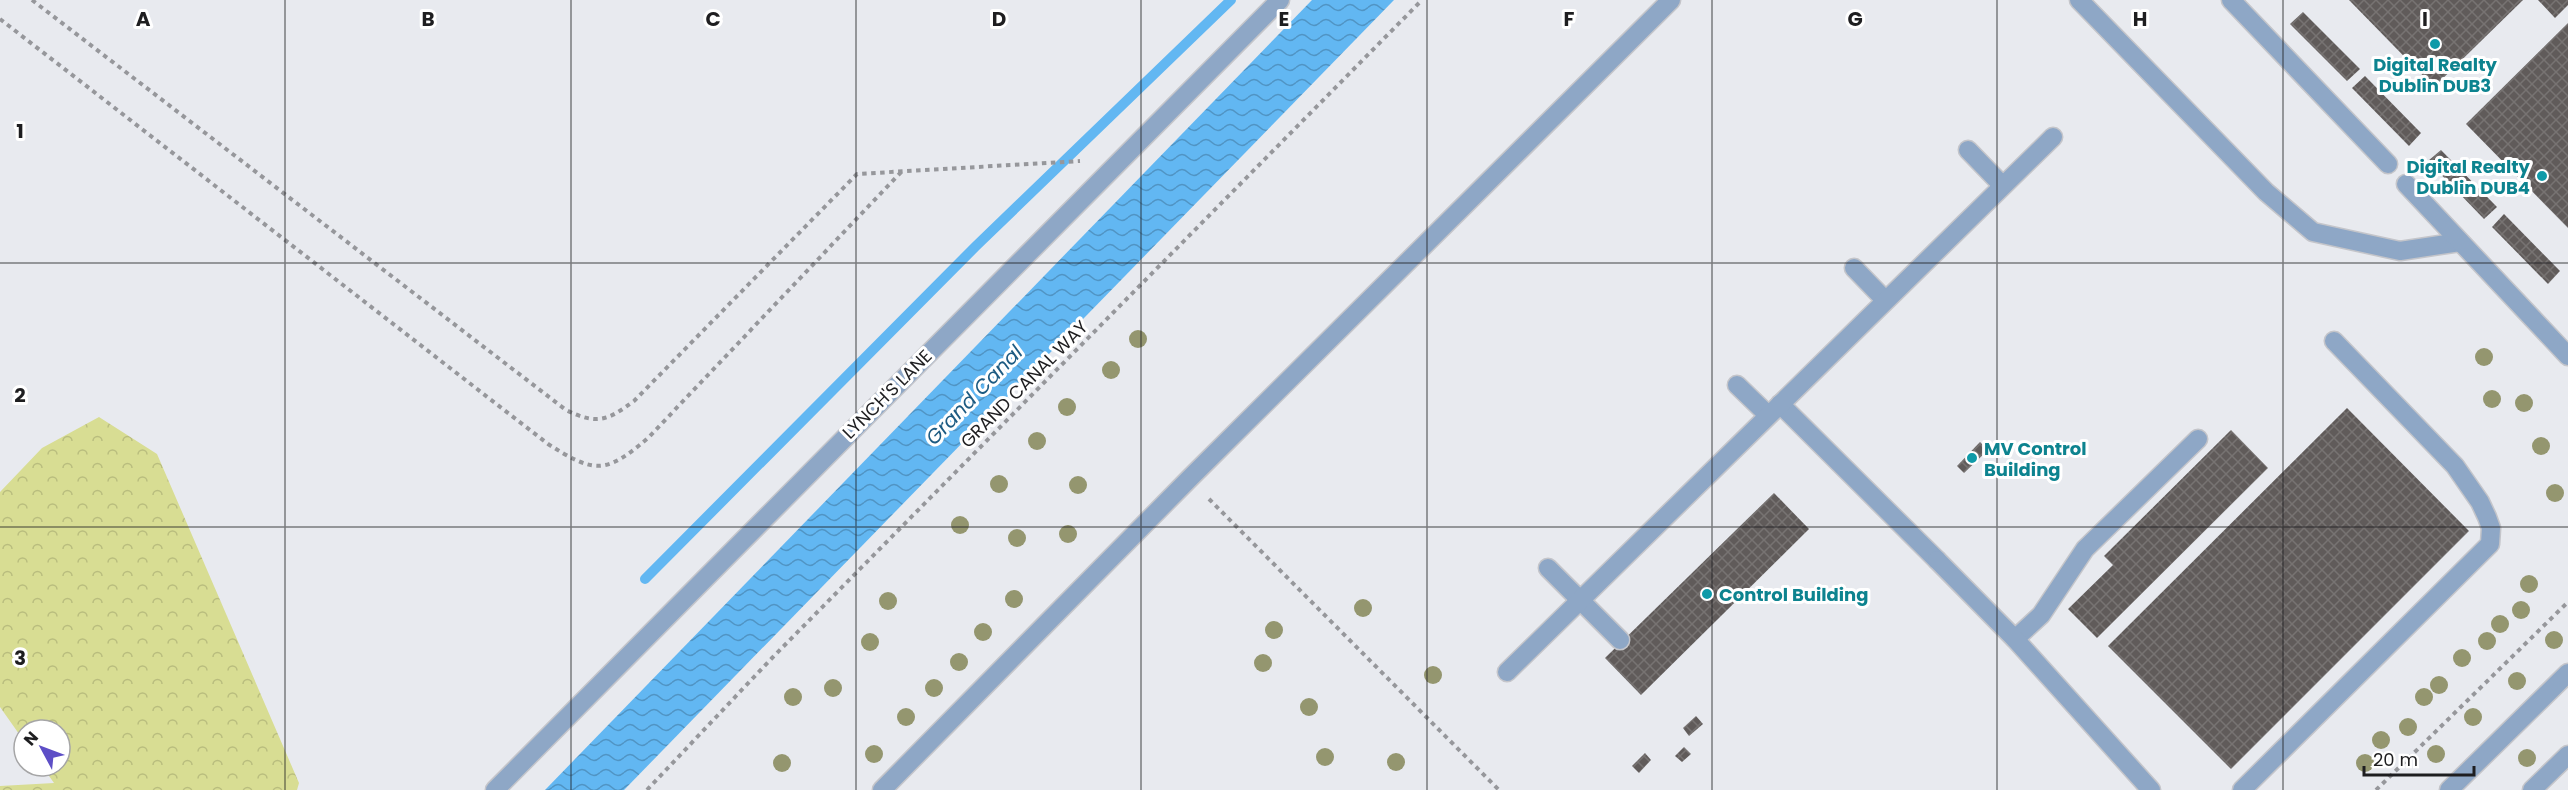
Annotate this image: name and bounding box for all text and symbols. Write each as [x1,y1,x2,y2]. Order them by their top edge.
text: A [136,5,151,33]
text: B [421,5,435,33]
text: C [705,5,721,33]
text: D [992,5,1006,33]
text: E [1279,5,1289,33]
text: F [1564,5,1575,33]
text: G [1847,5,1863,33]
text: H [2133,5,2147,33]
text: I [2422,5,2428,33]
marker: Digital Realty Dublin DUB3 [2428,37,2442,51]
place label: Digital Realty Dublin DUB3 [2373,52,2497,98]
text: 1 [16,117,24,145]
place label: Digital Realty Dublin DUB4 [2406,154,2531,200]
marker: Digital Realty Dublin DUB4 [2535,169,2549,183]
street label: GRAND CANAL WAY [955,314,1094,453]
water label: Grand Canal [919,339,1029,451]
street label: LYNCH'S LANE [837,344,937,444]
text: 2 [14,381,26,409]
place label: MV Control Building [1984,436,2087,482]
marker: MV Control Building [1965,451,1979,465]
place label: Control Building [1719,582,1868,607]
marker: Control Building [1700,587,1714,601]
text: 3 [14,644,26,672]
north arrow [12,718,72,778]
text: N [18,726,44,751]
scale bar [2364,739,2474,777]
text: 20 m [2373,747,2418,772]

